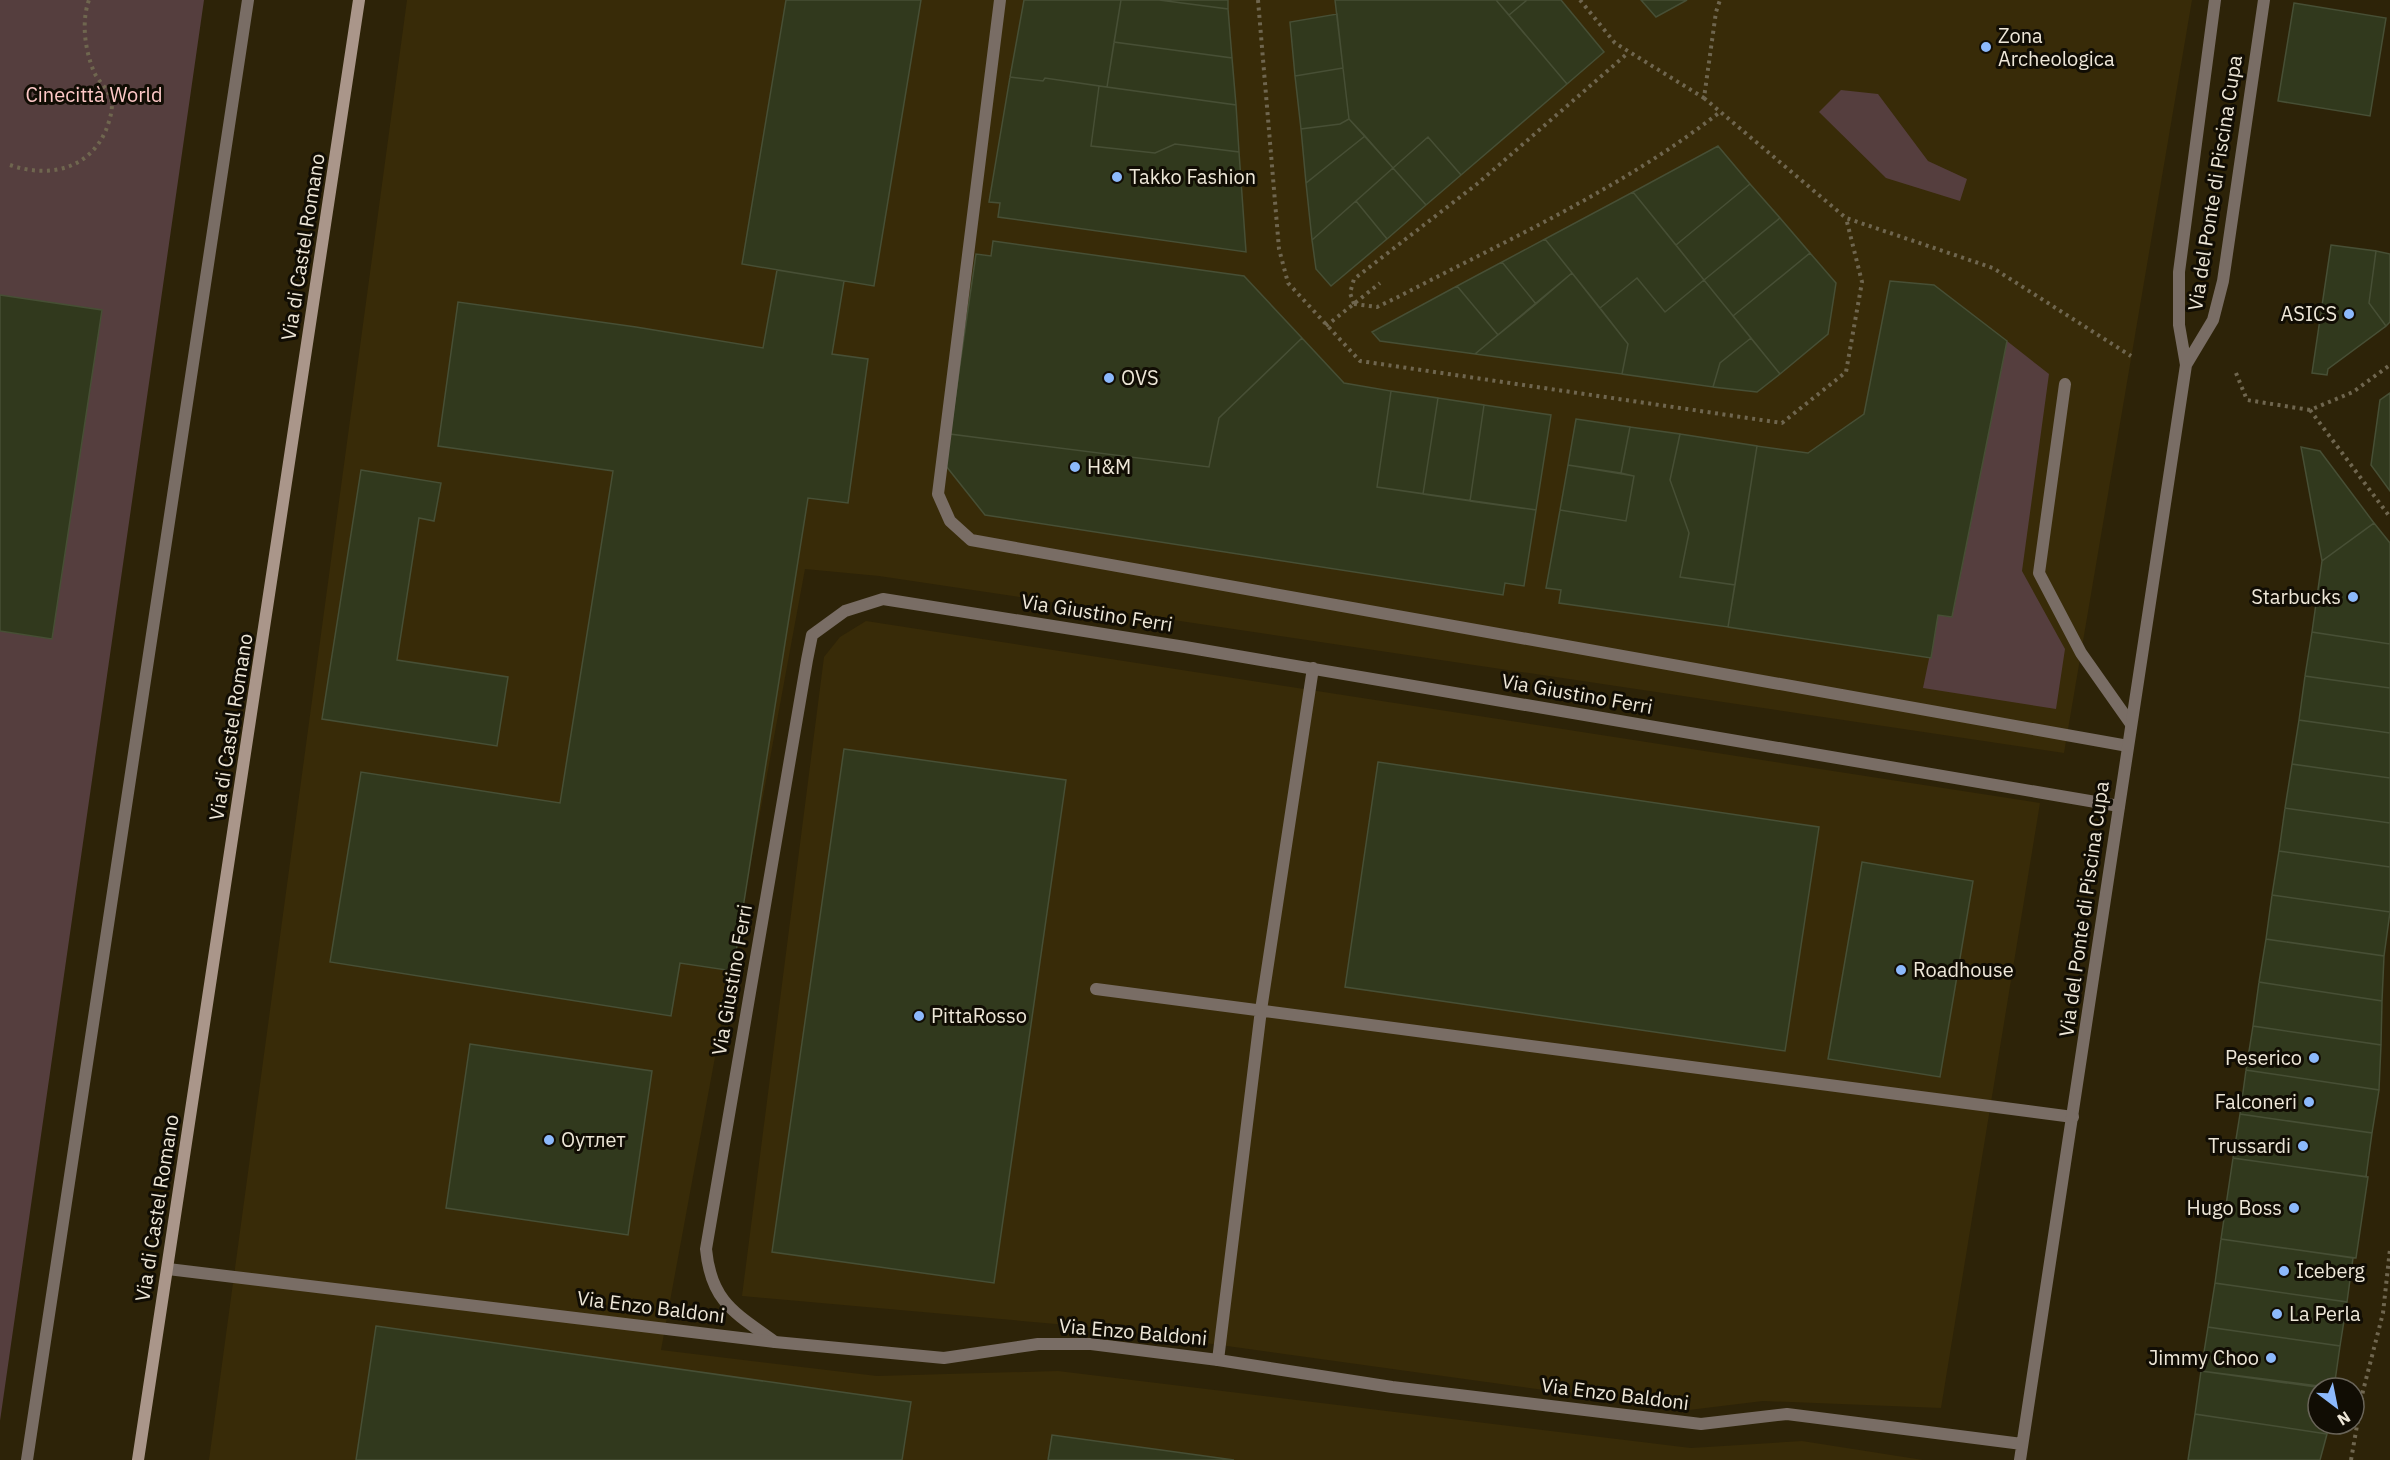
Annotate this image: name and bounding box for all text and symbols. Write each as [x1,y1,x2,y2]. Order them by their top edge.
place label: Zona Archeologica [1998,22,2115,72]
marker: Zona Archeologica [1979,40,1993,54]
street label: Via del Ponte di Piscina Cupa [2181,53,2248,313]
park label: Cinecittà World [25,81,163,108]
street label: Via di Castel Romano [274,151,331,342]
place label: Takko Fashion [1129,163,1256,190]
marker: Takko Fashion [1110,170,1124,184]
place label: ASICS [2281,300,2337,327]
marker: ASICS [2342,307,2356,321]
place label: OVS [1121,364,1159,391]
marker: OVS [1102,371,1116,385]
place label: H&M [1087,453,1131,480]
marker: H&M [1068,460,1082,474]
place label: Starbucks [2251,583,2341,610]
street label: Via Giustino Ferri [1019,587,1175,638]
marker: Starbucks [2346,590,2360,604]
street label: Via di Castel Romano [202,631,259,822]
street label: Via Giustino Ferri [1499,667,1655,720]
street label: Via del Ponte di Piscina Cupa [2052,779,2115,1039]
street label: Via Giustino Ferri [705,902,758,1058]
place label: Roadhouse [1913,956,2014,983]
marker: Roadhouse [1894,963,1908,977]
place label: PittaRosso [931,1002,1027,1029]
marker: PittaRosso [912,1009,926,1023]
place label: Peserico [2225,1044,2302,1071]
marker: Peserico [2307,1051,2321,1065]
place label: Falconeri [2215,1088,2297,1115]
marker: Falconeri [2302,1095,2316,1109]
street label: Via di Castel Romano [128,1112,185,1303]
place label: Оутлет [561,1126,626,1153]
place label: Trussardi [2208,1132,2291,1159]
marker: Оутлет [542,1133,556,1147]
marker: Trussardi [2296,1139,2310,1153]
place label: Hugo Boss [2187,1194,2282,1221]
marker: Hugo Boss [2287,1201,2301,1215]
place label: Iceberg [2296,1257,2365,1284]
marker: Iceberg [2277,1264,2291,1278]
street label: Via Enzo Baldoni [575,1284,727,1329]
place label: La Perla [2289,1300,2361,1327]
marker: La Perla [2270,1307,2284,1321]
street label: Via Enzo Baldoni [1058,1312,1208,1351]
place label: Jimmy Choo [2148,1344,2259,1371]
marker: Jimmy Choo [2264,1351,2278,1365]
street label: Via Enzo Baldoni [1539,1371,1691,1416]
north arrow [2306,1376,2366,1436]
text: N [2334,1407,2354,1430]

